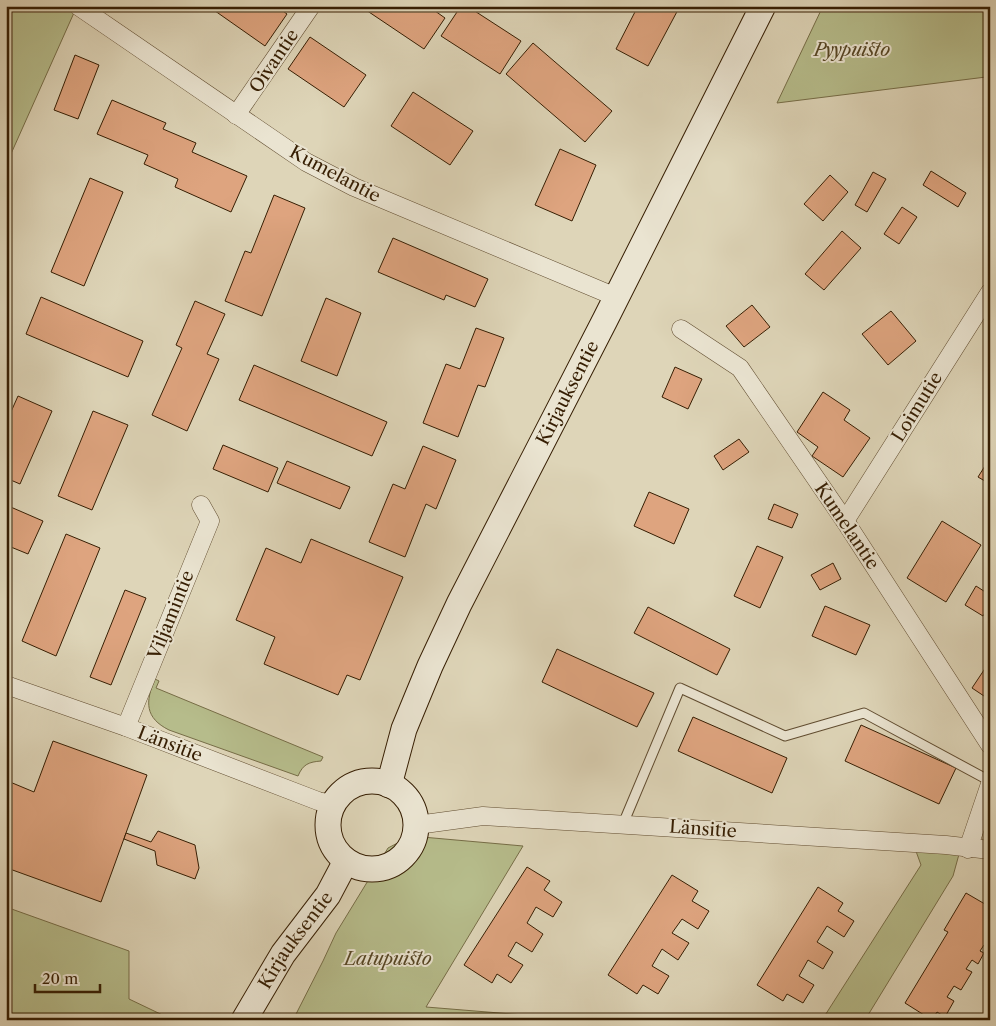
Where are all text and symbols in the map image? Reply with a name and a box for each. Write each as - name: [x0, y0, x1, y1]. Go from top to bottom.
- street label: Oivantie: [245, 25, 303, 97]
- park label: Pyypuisto: [812, 39, 890, 61]
- street label: Kumelantie: [286, 141, 384, 207]
- street label: Kirjauksentie: [532, 337, 603, 449]
- street label: Loimutie: [887, 368, 947, 446]
- street label: Kumelantie: [810, 478, 884, 574]
- street label: Viljamintie: [143, 567, 199, 664]
- street label: Länsitie: [134, 722, 206, 766]
- street label: Länsitie: [668, 816, 738, 842]
- street label: Kirjauksentie: [254, 887, 338, 993]
- park label: Latupuisto: [342, 948, 432, 970]
- scale bar: [35, 961, 100, 993]
- text: 20 m: [42, 969, 78, 988]

